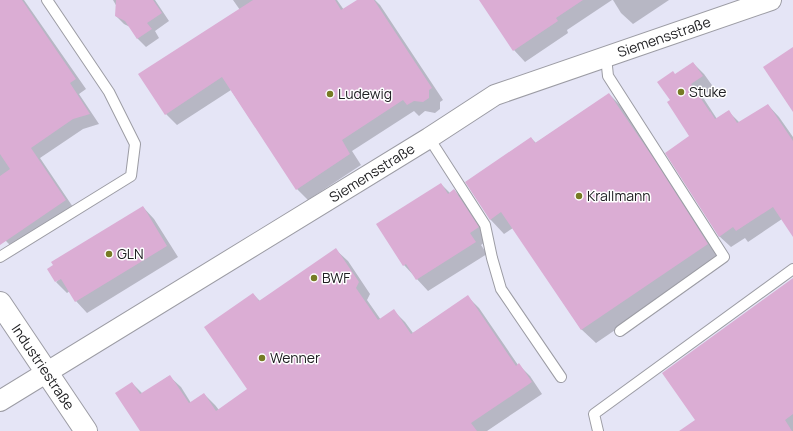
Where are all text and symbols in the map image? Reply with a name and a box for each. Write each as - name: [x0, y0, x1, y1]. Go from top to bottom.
- street label: Siemensstraße: [615, 12, 713, 61]
- place label: Stuke: [689, 82, 727, 101]
- place label: Ludewig: [338, 84, 392, 103]
- marker: Stuke: [676, 87, 686, 97]
- marker: Ludewig: [325, 89, 335, 99]
- street label: Siemensstraße: [325, 139, 418, 206]
- place label: Krallmann: [587, 186, 651, 205]
- marker: Krallmann: [574, 191, 584, 201]
- place label: GLN: [117, 244, 144, 263]
- marker: GLN: [104, 249, 114, 259]
- place label: BWF: [322, 268, 350, 287]
- marker: BWF: [309, 273, 319, 283]
- street label: Industriestraße: [8, 320, 79, 413]
- place label: Wenner: [270, 348, 320, 367]
- marker: Wenner: [257, 353, 267, 363]

